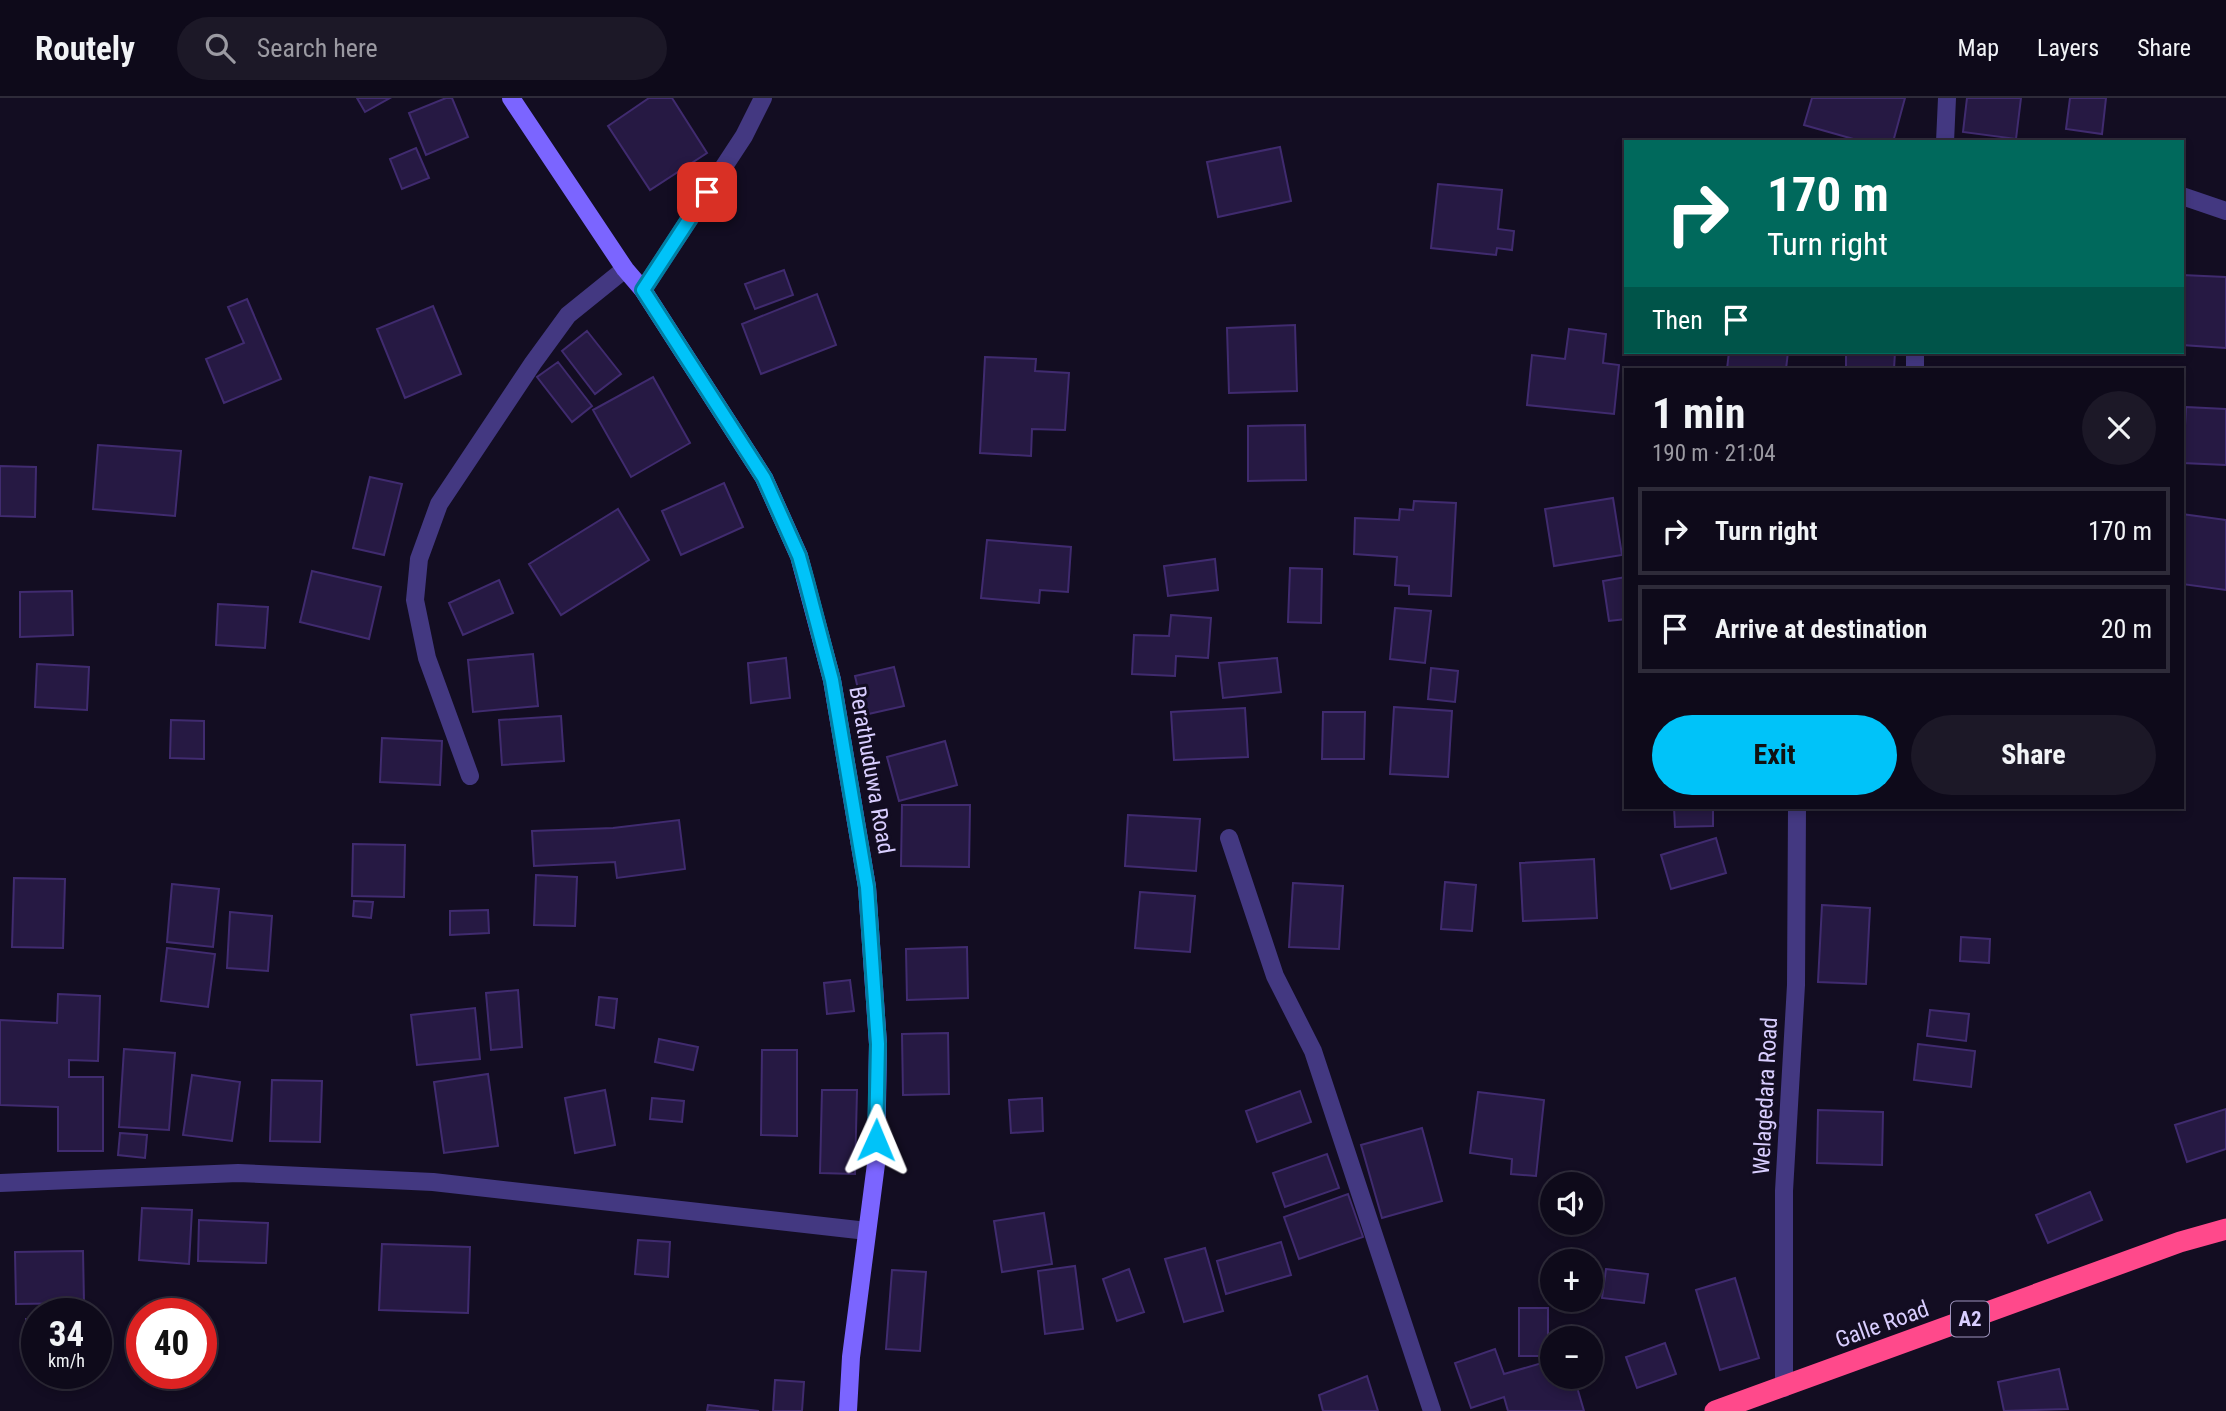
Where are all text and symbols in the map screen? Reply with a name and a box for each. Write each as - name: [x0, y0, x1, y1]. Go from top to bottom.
- search box: [177, 17, 667, 80]
- text: Routely: [35, 29, 135, 68]
- icon: search: [201, 29, 239, 67]
- text: Search here: [257, 33, 378, 63]
- text: Map: [1958, 34, 1999, 62]
- text: Layers: [2037, 34, 2099, 62]
- text: Share: [2137, 34, 2191, 62]
- pin: [677, 162, 737, 222]
- text: 170 m: [1767, 166, 1889, 223]
- icon: right: [1652, 168, 1743, 259]
- icon: arrive: [688, 173, 726, 211]
- text: Turn right: [1767, 225, 1888, 263]
- icon: arrive: [1717, 301, 1755, 339]
- text: Then: [1652, 305, 1703, 335]
- text: 1 min: [1652, 389, 1745, 438]
- button: close: [2082, 391, 2156, 465]
- text: 190 m · 21:04: [1652, 440, 1776, 467]
- icon: right: [1656, 512, 1694, 550]
- text: Turn right: [1715, 516, 1817, 546]
- text: 170 m: [2088, 516, 2152, 546]
- icon: arrive: [1656, 610, 1694, 648]
- text: Arrive at destination: [1715, 614, 1927, 644]
- text: 20 m: [2101, 614, 2152, 644]
- street label: Berathuduwa Road: [843, 684, 900, 856]
- button: Exit: [1652, 715, 1897, 795]
- button: Share: [1911, 715, 2156, 795]
- street label: Welagedara Road: [1748, 1017, 1783, 1176]
- position arrow: [839, 1103, 913, 1177]
- map controls: [1540, 1172, 1603, 1389]
- button: sound: [1540, 1172, 1603, 1235]
- button: +: [1540, 1249, 1603, 1312]
- street label: Galle Road: [1832, 1295, 1933, 1354]
- speed limit sign: 40: [126, 1298, 217, 1389]
- road number: A2: [1951, 1302, 1989, 1336]
- text: 34: [49, 1314, 84, 1355]
- button: −: [1540, 1326, 1603, 1389]
- text: km/h: [48, 1350, 85, 1371]

